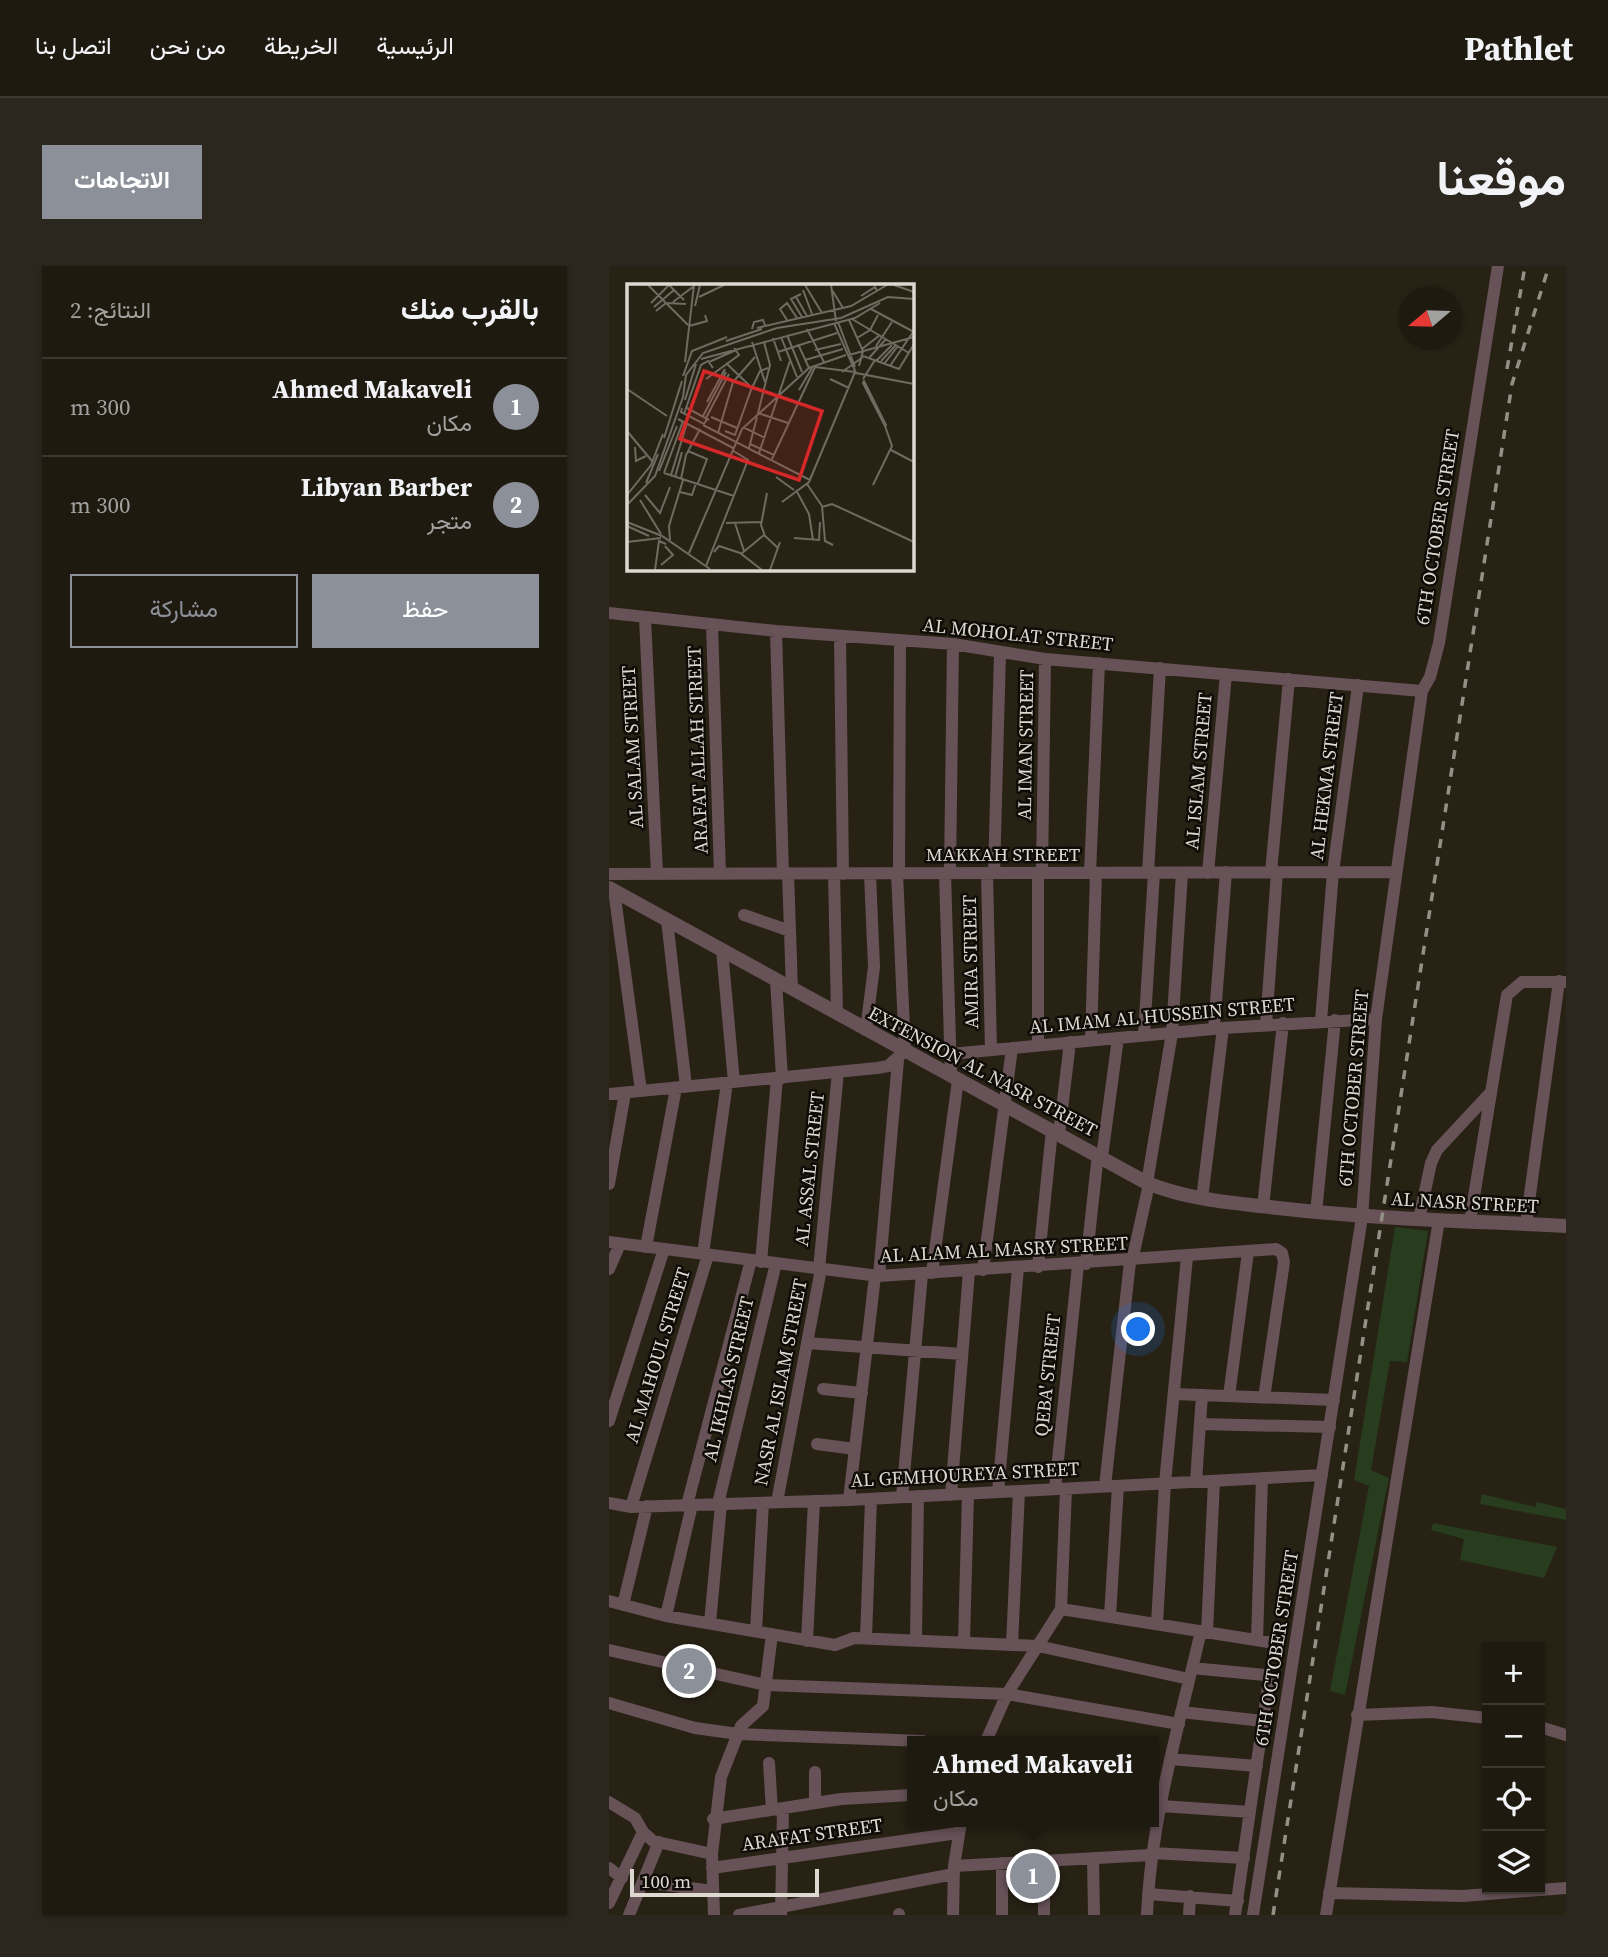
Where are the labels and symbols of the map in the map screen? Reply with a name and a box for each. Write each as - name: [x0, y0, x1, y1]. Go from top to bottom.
- inset map: [627, 284, 913, 570]
- north arrow: [1398, 287, 1461, 350]
- street label: 6TH OCTOBER STREET: [1409, 427, 1465, 627]
- street label: AL MOHOLAT STREET: [921, 611, 1115, 657]
- street label: ARAFAT ALLAH STREET: [680, 645, 714, 855]
- street label: AL SALAM STREET: [615, 664, 649, 829]
- street label: AL IMAN STREET: [1011, 669, 1039, 821]
- street label: AL HEKMA STREET: [1303, 690, 1349, 862]
- street label: AL ISLAM STREET: [1178, 691, 1218, 851]
- street label: MAKKAH STREET: [926, 841, 1081, 867]
- street label: AMIRA STREET: [956, 894, 984, 1029]
- street label: 6TH OCTOBER STREET: [1331, 988, 1375, 1188]
- street label: AL IMAM AL HUSSEIN STREET: [1028, 990, 1296, 1040]
- street label: EXTENSION AL NASR STREET: [864, 999, 1103, 1143]
- street label: AL ASSAL STREET: [788, 1090, 830, 1248]
- street label: AL NASR STREET: [1390, 1185, 1540, 1219]
- street label: AL ALAM AL MASRY STREET: [879, 1229, 1129, 1268]
- street label: AL MAHOUL STREET: [618, 1264, 696, 1446]
- street label: NASR AL ISLAM STREET: [747, 1276, 813, 1488]
- street label: AL IKHLAS STREET: [696, 1293, 760, 1464]
- street label: QEBA' STREET: [1028, 1312, 1066, 1438]
- your location: [1121, 1312, 1155, 1346]
- street label: AL GEMHOUREYA STREET: [850, 1455, 1081, 1493]
- street label: 6TH OCTOBER STREET: [1248, 1548, 1304, 1748]
- pin: 2: [666, 1645, 712, 1697]
- street label: ARAFAT STREET: [740, 1811, 885, 1857]
- pin: 1: [1010, 1850, 1056, 1902]
- scale bar: [630, 1866, 819, 1898]

